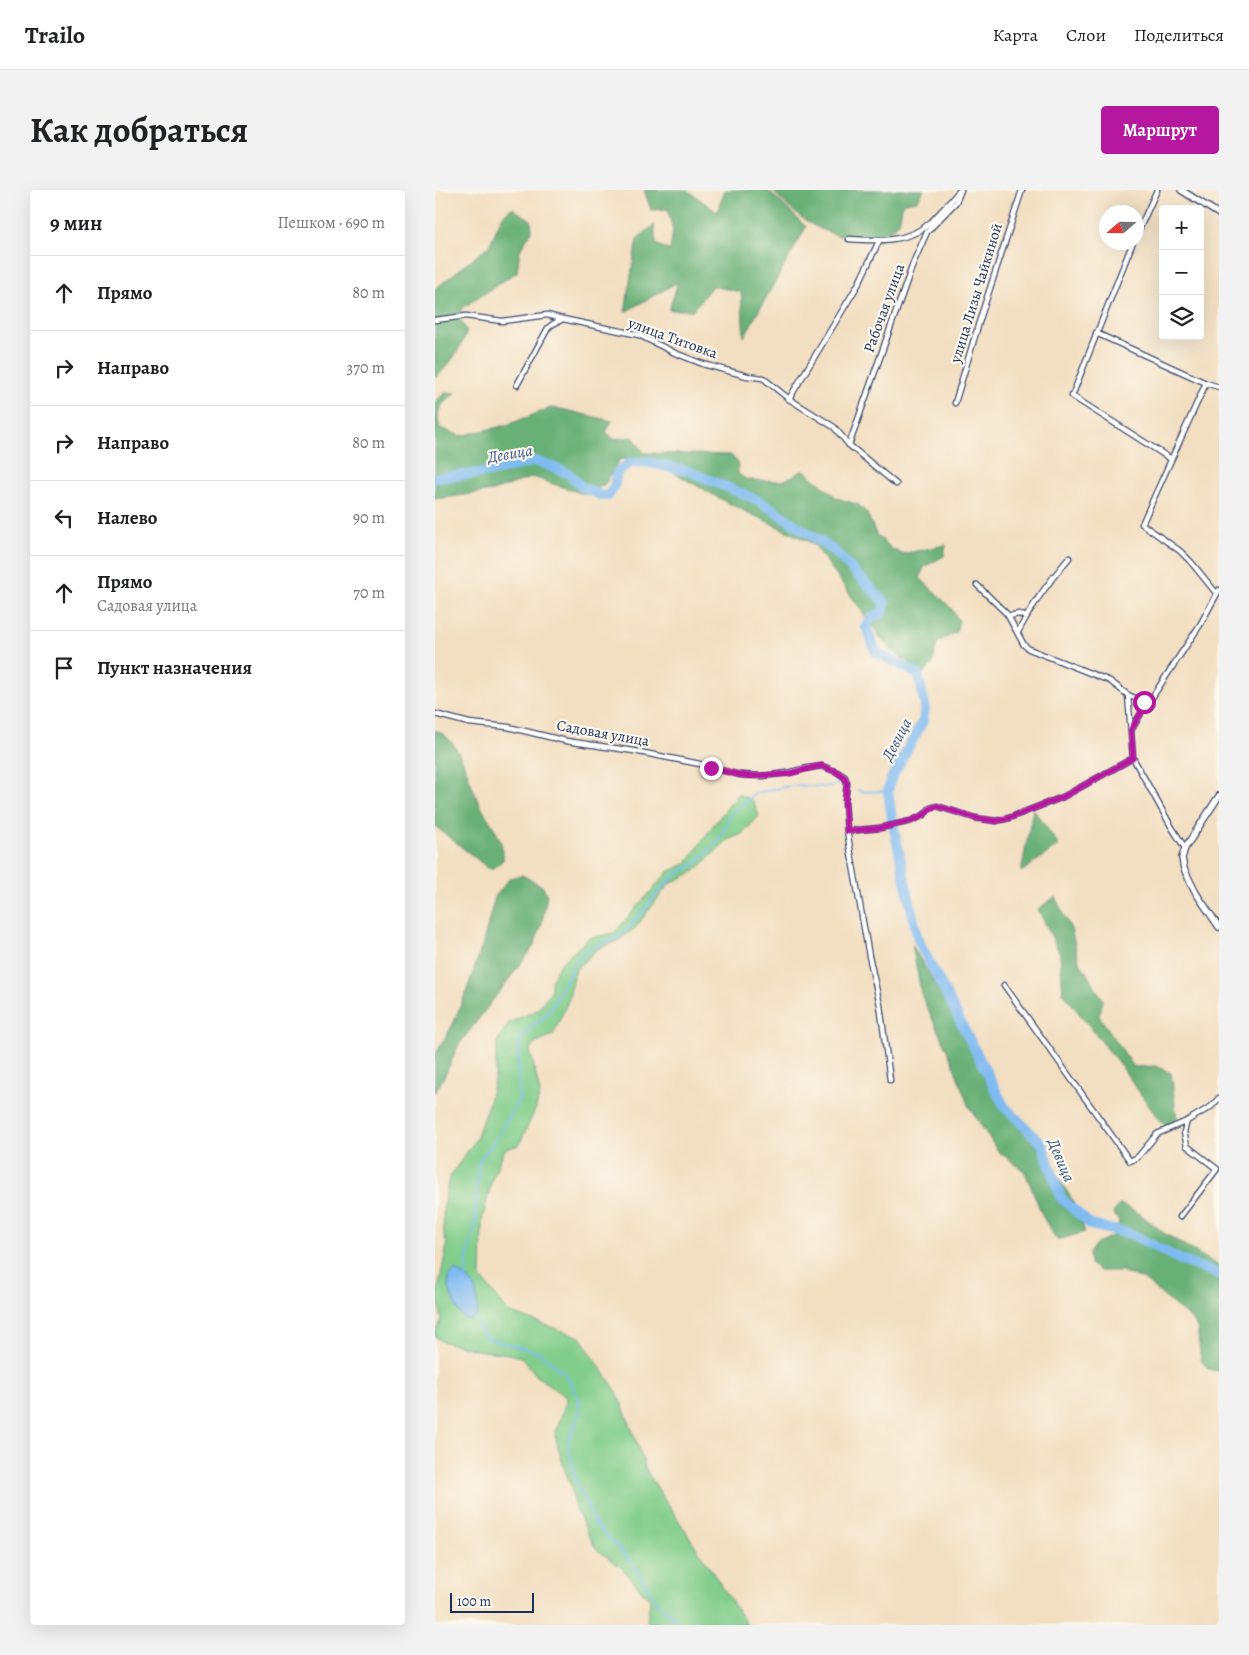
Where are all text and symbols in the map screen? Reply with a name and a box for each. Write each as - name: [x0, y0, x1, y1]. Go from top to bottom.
- text: Trailo: [25, 19, 85, 51]
- text: Карта: [993, 23, 1038, 47]
- text: Слои: [1066, 23, 1106, 47]
- text: Поделиться: [1134, 23, 1224, 47]
- text: Как добраться: [30, 106, 248, 154]
- button: Маршрут: [1101, 106, 1219, 154]
- north arrow: [1099, 205, 1144, 250]
- map controls: [1159, 205, 1204, 340]
- button: +: [1159, 205, 1204, 250]
- text: 9 мин: [50, 209, 102, 237]
- text: Пешком · 690 m: [278, 212, 385, 234]
- street label: улица Лизы Чайкиной: [945, 220, 1007, 366]
- button: −: [1159, 250, 1204, 295]
- street label: Рабочая улица: [859, 261, 909, 355]
- icon: ahead: [50, 279, 78, 307]
- text: Прямо: [97, 280, 152, 306]
- text: 80 m: [352, 282, 385, 304]
- button: layers: [1159, 295, 1204, 340]
- street label: улица Титовка: [625, 312, 720, 363]
- icon: right: [50, 354, 78, 382]
- text: Направо: [97, 355, 169, 381]
- text: 370 m: [347, 357, 385, 379]
- icon: right: [50, 429, 78, 457]
- text: Направо: [97, 430, 169, 456]
- text: 80 m: [352, 432, 385, 454]
- water label: Девица: [485, 440, 534, 469]
- icon: left: [50, 504, 78, 532]
- text: Налево: [97, 505, 157, 531]
- text: 90 m: [353, 507, 385, 529]
- text: Прямо: [97, 569, 152, 595]
- icon: ahead: [50, 579, 78, 607]
- text: 70 m: [353, 582, 385, 604]
- text: Садовая улица: [97, 595, 197, 617]
- icon: arrive: [50, 654, 78, 682]
- text: Пункт назначения: [97, 655, 252, 681]
- route start: [1133, 691, 1156, 714]
- water label: Девица: [876, 714, 917, 765]
- street label: Садовая улица: [555, 715, 651, 751]
- route end: [700, 757, 723, 780]
- water label: Девица: [1042, 1134, 1080, 1185]
- scale bar: [450, 1590, 534, 1613]
- text: 100 m: [457, 1592, 491, 1611]

